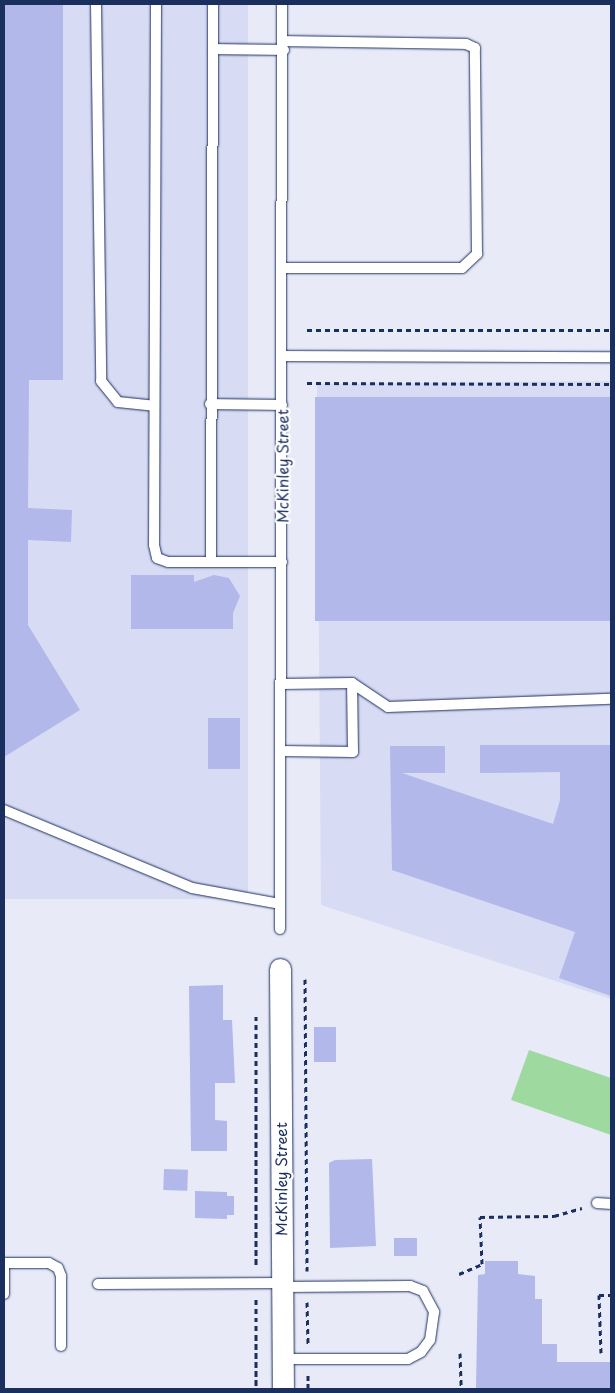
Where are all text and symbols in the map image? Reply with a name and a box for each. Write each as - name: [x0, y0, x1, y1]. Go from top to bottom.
- street label: McKinley Street: [273, 409, 291, 523]
- street label: McKinley Street: [272, 1122, 290, 1236]

